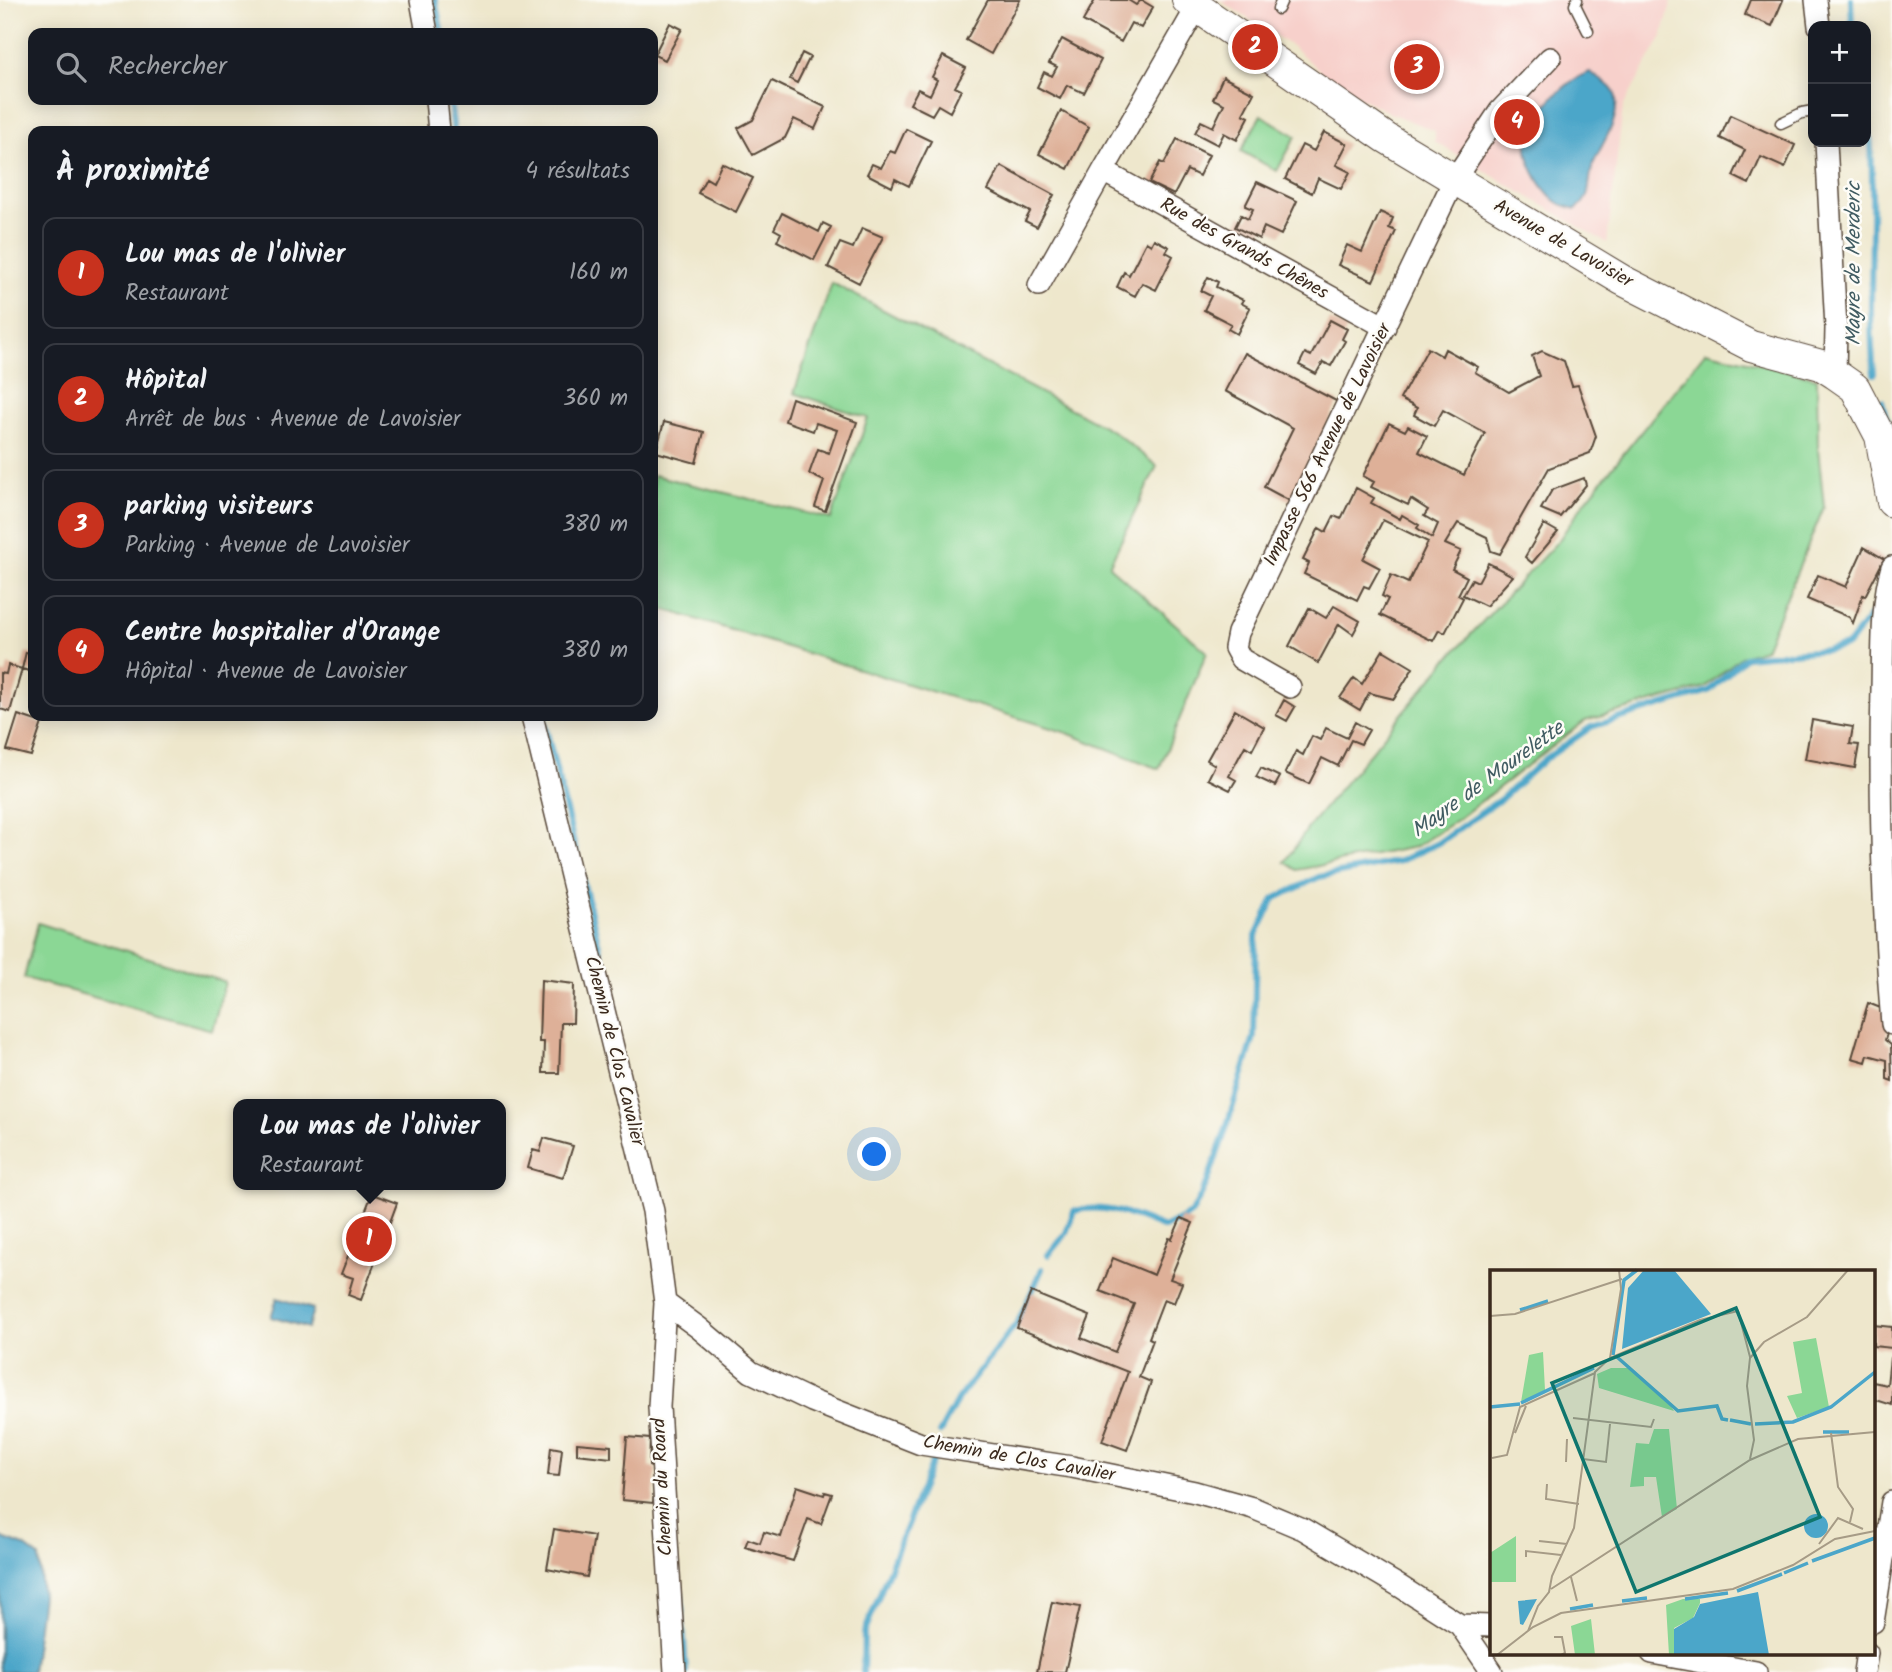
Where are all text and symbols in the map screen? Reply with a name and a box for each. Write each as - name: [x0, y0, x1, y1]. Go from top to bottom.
- pin: 2: [1232, 21, 1278, 73]
- map controls: [1808, 21, 1871, 147]
- button: +: [1808, 21, 1871, 84]
- search box: [28, 28, 658, 105]
- pin: 3: [1394, 41, 1440, 93]
- text: Rechercher: [108, 46, 227, 88]
- icon: search: [52, 48, 90, 86]
- button: −: [1808, 84, 1871, 147]
- pin: 4: [1494, 96, 1540, 148]
- text: À proximité: [56, 148, 209, 196]
- text: 4 résultats: [526, 154, 630, 190]
- water label: Mayre de Merderic: [1838, 180, 1871, 346]
- street label: Rue des Grands Chênes: [1154, 190, 1334, 308]
- street label: Avenue de Lavoisier: [1487, 192, 1640, 297]
- text: Lou mas de l'olivier: [125, 234, 345, 276]
- text: 1: [78, 255, 84, 291]
- text: 160 m: [569, 255, 628, 291]
- text: Restaurant: [125, 276, 229, 312]
- street label: Impasse 566 Avenue de Lavoisier: [1256, 317, 1401, 572]
- text: Hôpital: [125, 360, 206, 402]
- text: 2: [74, 381, 88, 417]
- text: 360 m: [563, 381, 628, 417]
- text: Arrêt de bus · Avenue de Lavoisier: [125, 402, 460, 438]
- text: parking visiteurs: [125, 486, 313, 528]
- text: 3: [75, 507, 87, 543]
- text: 380 m: [562, 507, 628, 543]
- text: Parking · Avenue de Lavoisier: [125, 528, 409, 564]
- text: Centre hospitalier d'Orange: [125, 612, 440, 654]
- text: 4: [75, 633, 87, 669]
- text: 380 m: [562, 633, 628, 669]
- text: Hôpital · Avenue de Lavoisier: [125, 654, 407, 690]
- water label: Mayre de Mourelette: [1405, 712, 1574, 847]
- street label: Chemin de Clos Cavalier: [576, 953, 653, 1151]
- popup: [233, 1099, 506, 1190]
- text: Lou mas de l'olivier: [259, 1106, 480, 1148]
- your location: [857, 1137, 891, 1171]
- text: Restaurant: [259, 1148, 363, 1184]
- pin: 1: [346, 1213, 392, 1265]
- inset map: [1490, 1270, 1874, 1654]
- street label: Chemin du Roard: [644, 1417, 682, 1557]
- street label: Chemin de Clos Cavalier: [920, 1427, 1119, 1491]

